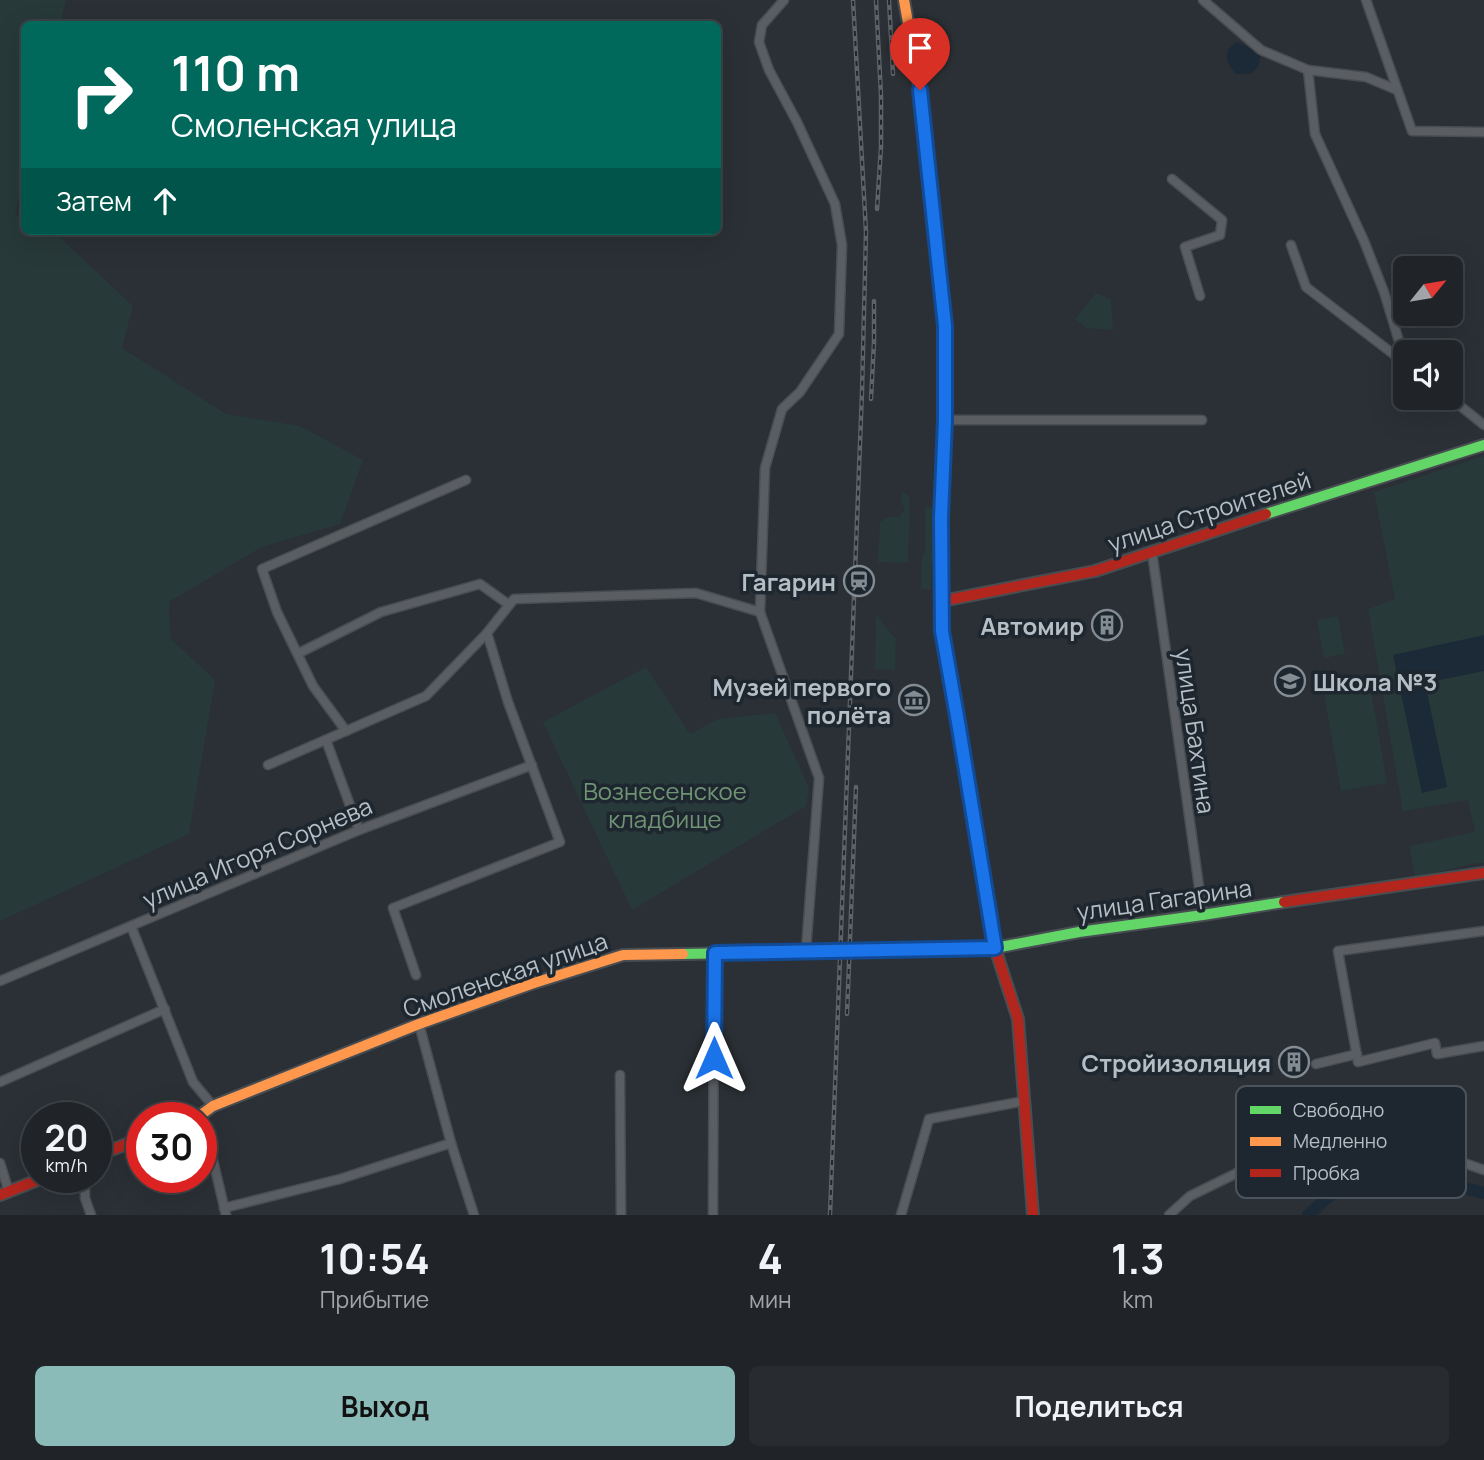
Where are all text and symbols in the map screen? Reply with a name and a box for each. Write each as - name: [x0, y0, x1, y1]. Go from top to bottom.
- pin: [890, 18, 950, 90]
- icon: arrive: [901, 29, 939, 67]
- text: 110 m: [171, 39, 300, 106]
- icon: right: [56, 49, 147, 140]
- text: Смоленская улица: [171, 103, 457, 147]
- icon: ahead: [146, 182, 184, 220]
- text: Затем: [56, 183, 132, 219]
- north arrow: [1393, 256, 1463, 326]
- map controls: [1393, 256, 1463, 410]
- button: sound: [1393, 340, 1463, 410]
- street label: улица Строителей: [1103, 463, 1315, 559]
- station icon: Гагарин: [842, 564, 876, 598]
- place label: Гагарин: [741, 565, 836, 598]
- building icon: Автомир: [1090, 608, 1124, 642]
- place label: Автомир: [980, 609, 1084, 642]
- street label: улица Бахтина: [1168, 646, 1224, 816]
- school or university icon: Школа №3: [1273, 664, 1307, 698]
- place label: Школа №3: [1313, 665, 1437, 698]
- place label: Музей первого полёта: [713, 670, 891, 731]
- museum icon: Музей первого полёта: [897, 683, 931, 717]
- park label: Вознесенское кладбище: [583, 774, 747, 835]
- street label: улица Игоря Сорнева: [137, 789, 377, 915]
- street label: улица Гагарина: [1074, 870, 1254, 928]
- street label: Смоленская улица: [398, 924, 612, 1024]
- position arrow: [677, 1021, 751, 1095]
- building icon: Стройизоляция: [1277, 1045, 1311, 1079]
- place label: Стройизоляция: [1082, 1046, 1271, 1079]
- legend: [1236, 1086, 1466, 1198]
- text: Свободно: [1293, 1097, 1384, 1123]
- speed limit sign: 30: [126, 1102, 217, 1193]
- text: 20: [45, 1114, 88, 1162]
- text: Медленно: [1293, 1128, 1387, 1154]
- text: km/h: [46, 1153, 87, 1177]
- text: Пробка: [1293, 1160, 1360, 1186]
- text: 10:54: [319, 1229, 430, 1287]
- text: 4: [758, 1229, 783, 1287]
- text: 1.3: [1111, 1229, 1165, 1287]
- text: Прибытие: [320, 1283, 429, 1315]
- text: мин: [749, 1283, 792, 1315]
- text: km: [1122, 1283, 1153, 1315]
- button: Выход: [35, 1366, 735, 1446]
- button: Поделиться: [749, 1366, 1449, 1446]

